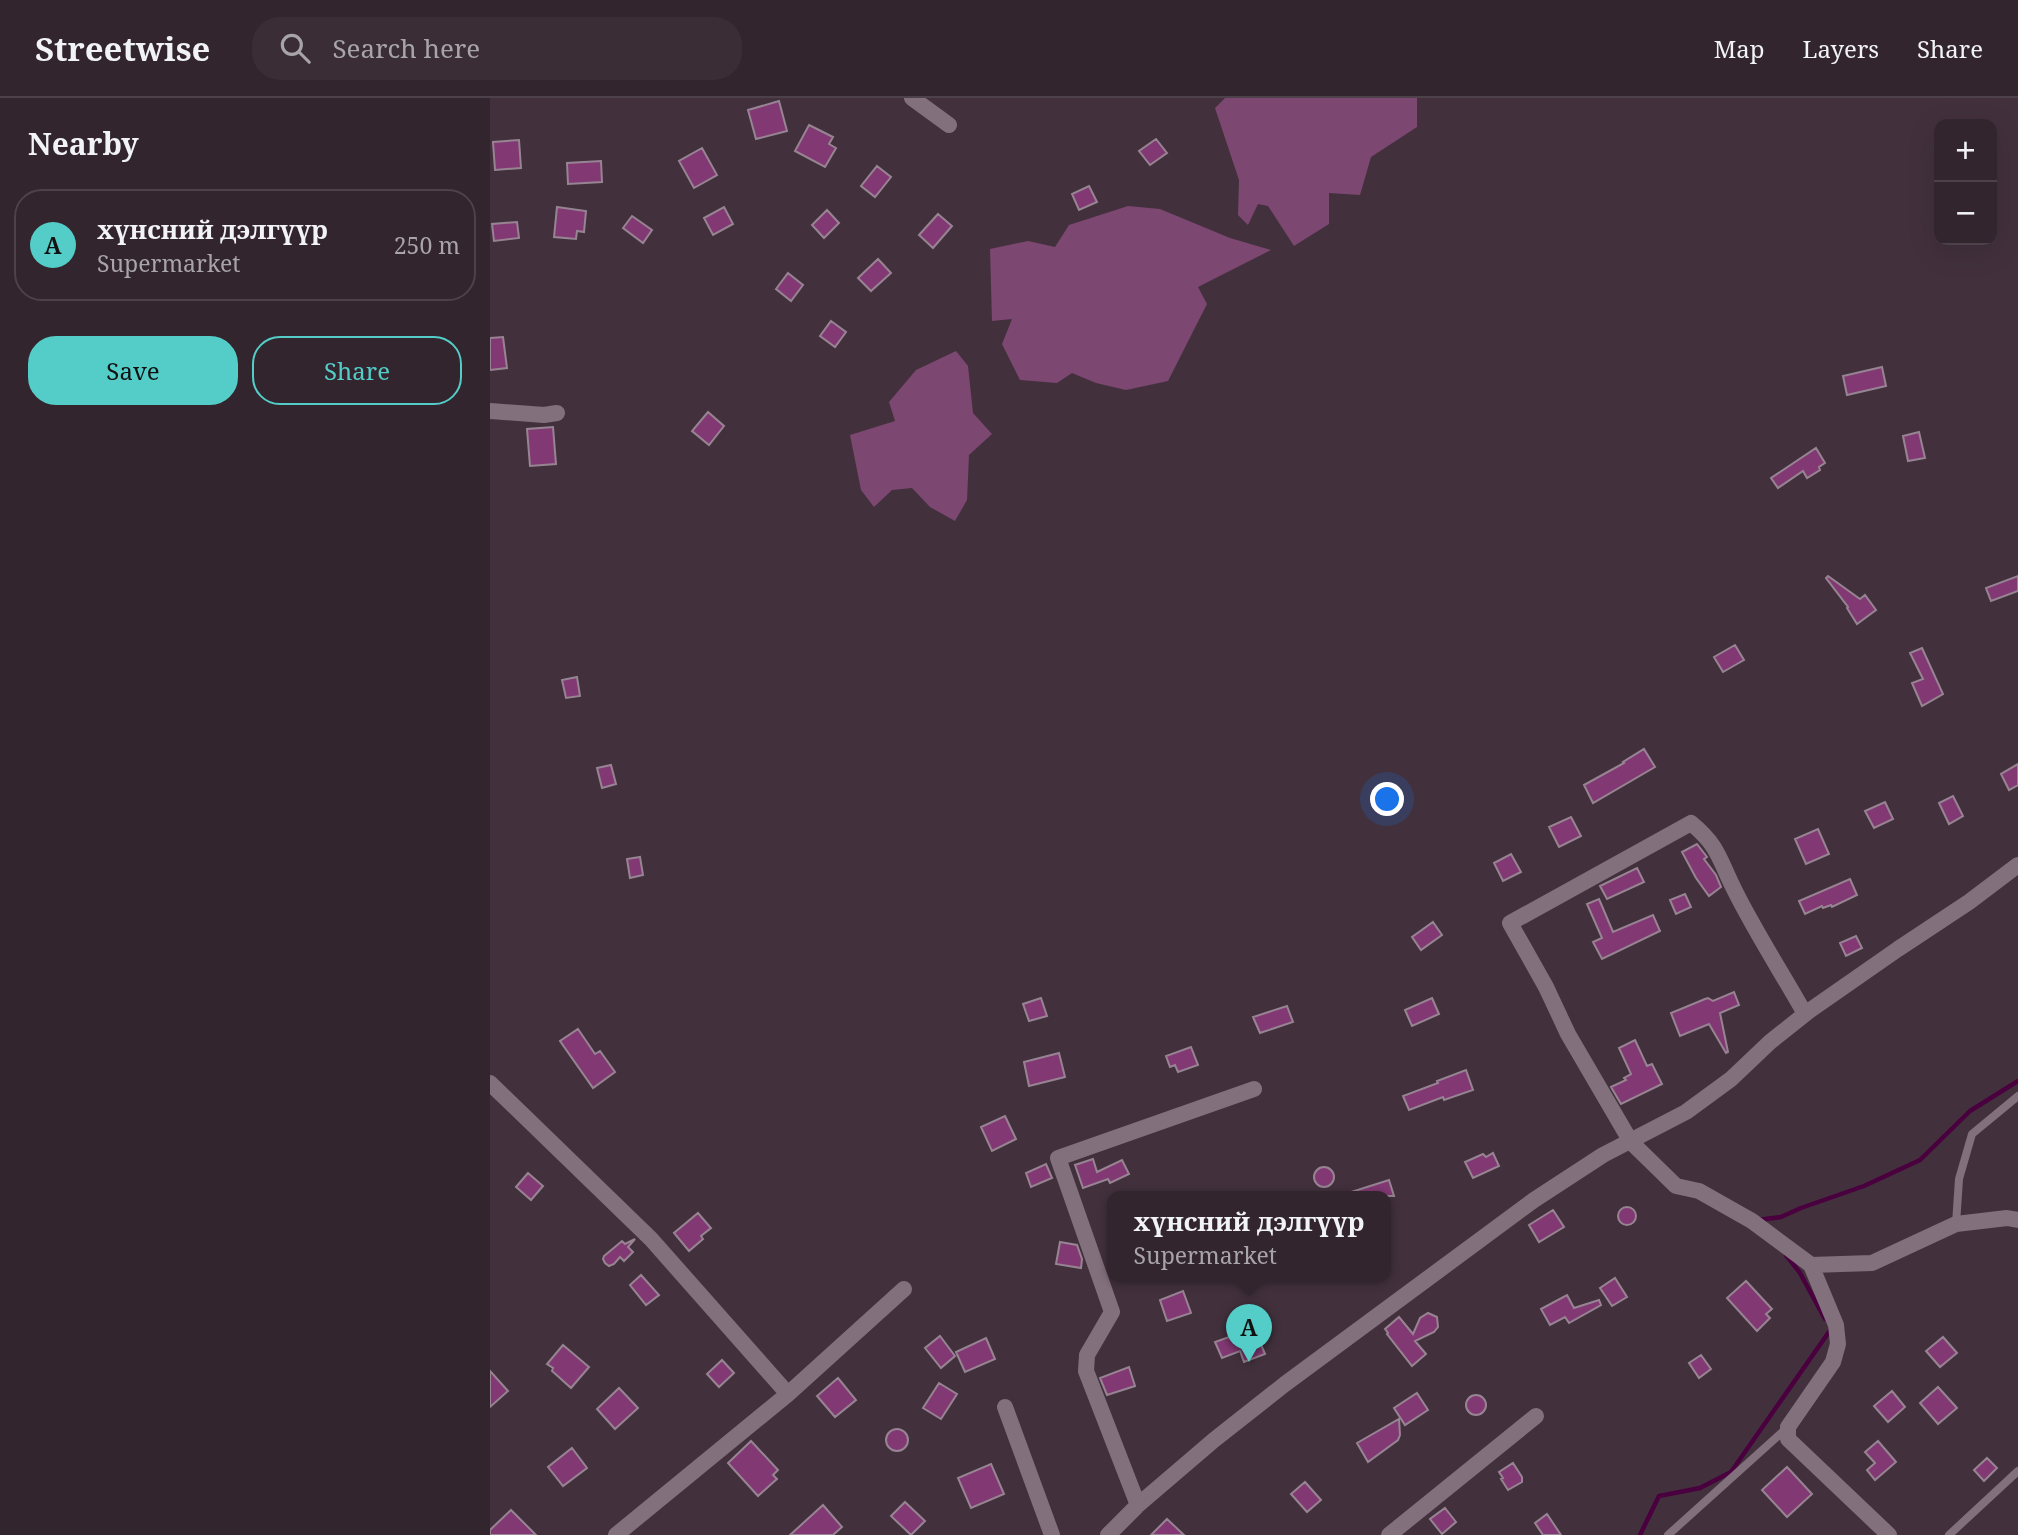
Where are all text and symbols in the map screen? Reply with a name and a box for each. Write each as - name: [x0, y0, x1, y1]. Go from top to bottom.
- search box: [252, 17, 742, 80]
- text: Streetwise: [35, 26, 210, 71]
- icon: search: [276, 29, 314, 67]
- text: Search here: [332, 30, 480, 66]
- text: Map: [1714, 32, 1765, 65]
- text: Layers: [1803, 32, 1879, 65]
- text: Share: [1917, 32, 1983, 65]
- map controls: [1934, 119, 1997, 245]
- button: +: [1934, 119, 1997, 182]
- text: Nearby: [28, 123, 139, 164]
- button: −: [1934, 182, 1997, 245]
- text: хүнсний дэлгүүр: [97, 211, 328, 247]
- text: A: [44, 229, 62, 261]
- text: 250 m: [394, 229, 460, 261]
- text: Supermarket: [97, 247, 240, 279]
- button: Save: [28, 336, 238, 405]
- button: Share: [252, 336, 462, 405]
- your location: [1370, 782, 1404, 816]
- popup: [1107, 1191, 1391, 1282]
- text: хүнсний дэлгүүр: [1134, 1203, 1364, 1239]
- text: Supermarket: [1134, 1239, 1277, 1271]
- pin: A: [1226, 1304, 1272, 1362]

